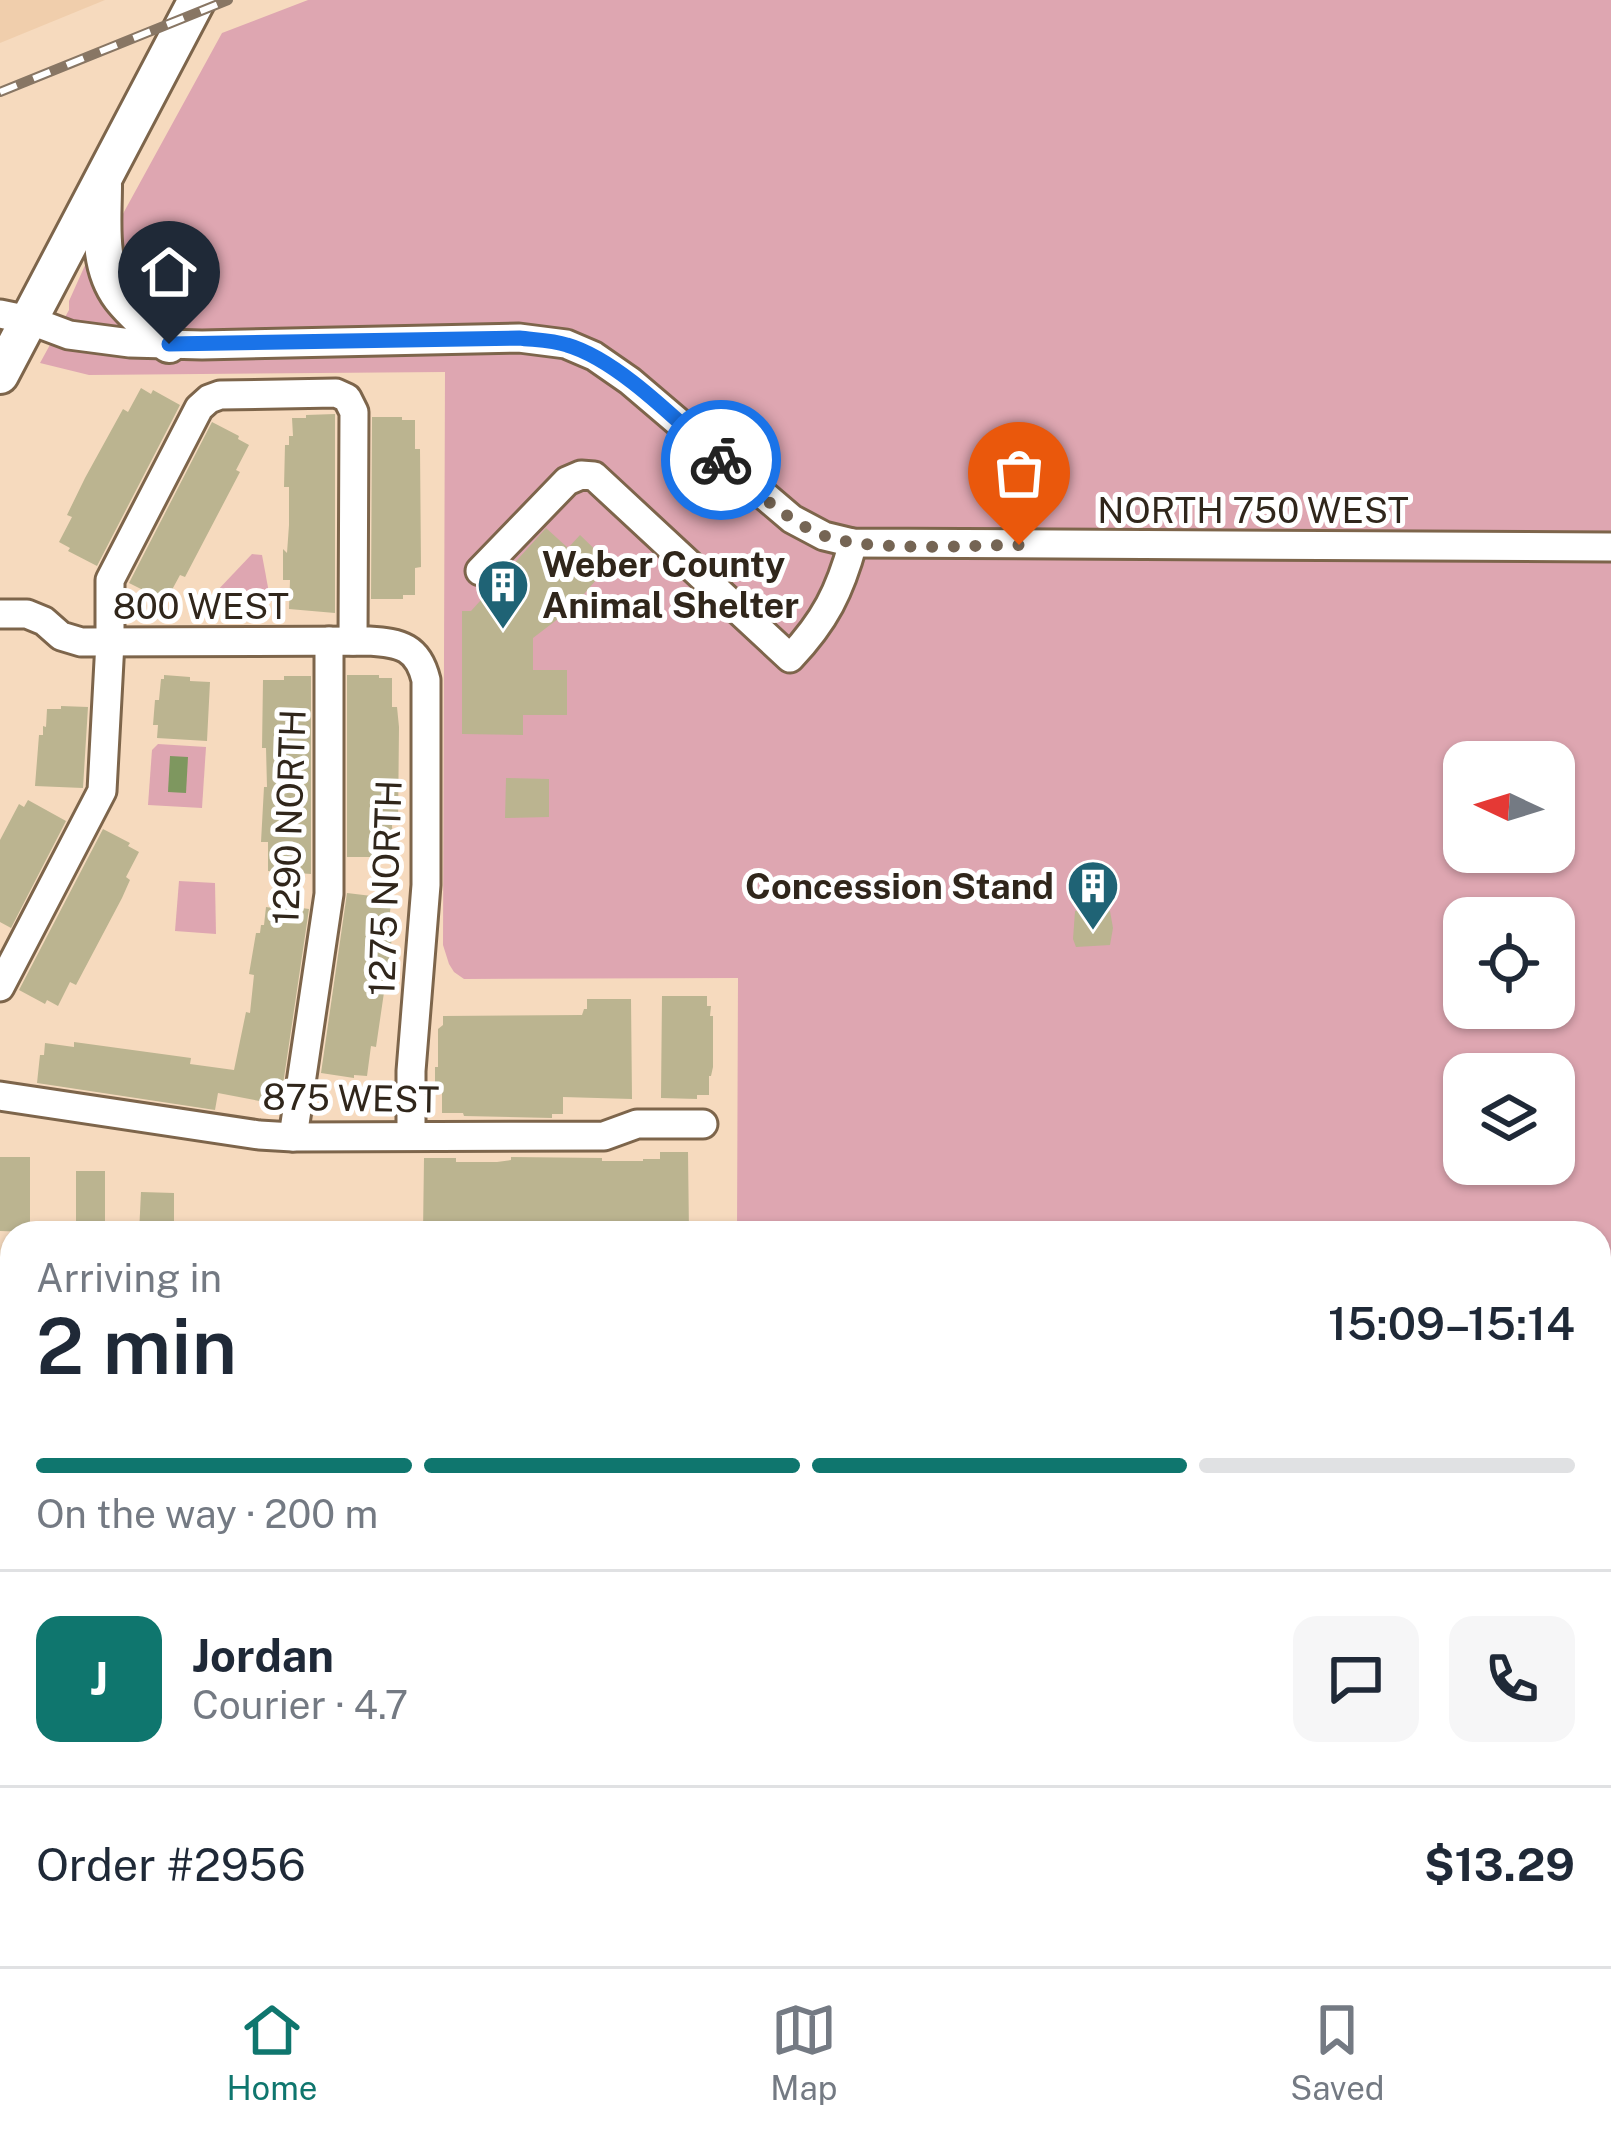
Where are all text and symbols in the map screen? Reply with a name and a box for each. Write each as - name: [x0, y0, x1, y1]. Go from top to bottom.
- pin: [118, 221, 220, 344]
- icon: home: [136, 239, 202, 305]
- courier: [661, 400, 781, 520]
- pin: [968, 422, 1070, 545]
- icon: bike: [688, 427, 754, 493]
- icon: bag: [986, 440, 1052, 506]
- street label: NORTH 750 WEST: [1097, 489, 1409, 531]
- place label: Weber County Animal Shelter: [542, 543, 799, 626]
- building icon: Weber County Animal Shelter: [475, 557, 531, 631]
- street label: 800 WEST: [113, 585, 289, 627]
- street label: 1290 NORTH: [264, 709, 314, 925]
- north arrow: [1443, 741, 1575, 873]
- map controls: [1443, 741, 1575, 1185]
- street label: 1275 NORTH: [360, 779, 410, 997]
- building icon: Concession Stand: [1065, 858, 1121, 932]
- place label: Concession Stand: [745, 865, 1054, 907]
- button: locate: [1443, 897, 1575, 1029]
- button: layers: [1443, 1053, 1575, 1185]
- street label: 875 WEST: [262, 1075, 440, 1121]
- text: Arriving in: [36, 1255, 222, 1301]
- text: 15:09–15:14: [1328, 1297, 1575, 1350]
- text: 2 min: [36, 1300, 237, 1392]
- text: On the way · 200 m: [36, 1491, 378, 1537]
- button: chat: [1293, 1616, 1419, 1742]
- button: phone: [1449, 1616, 1575, 1742]
- text: Jordan: [192, 1629, 334, 1682]
- text: J: [90, 1652, 108, 1705]
- text: Courier · 4.7: [192, 1682, 408, 1728]
- text: Order #2956: [36, 1838, 306, 1891]
- text: $13.29: [1424, 1838, 1575, 1891]
- tab: Home: [226, 1997, 317, 2107]
- tab: Map: [770, 1997, 837, 2107]
- tab: Saved: [1290, 1997, 1385, 2107]

